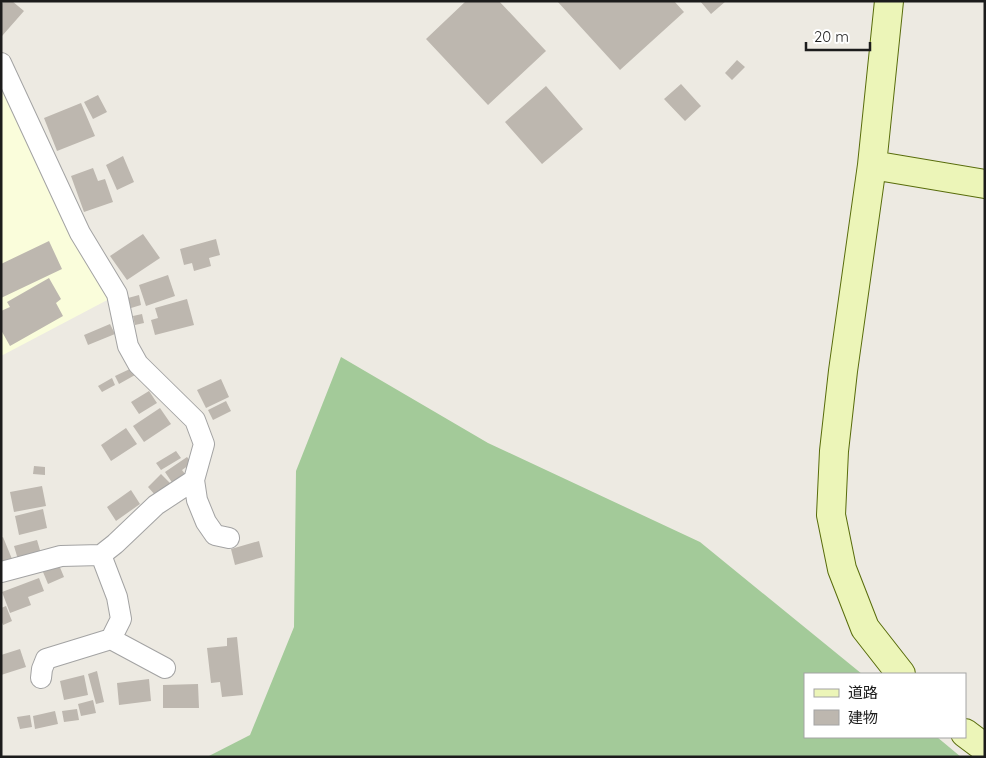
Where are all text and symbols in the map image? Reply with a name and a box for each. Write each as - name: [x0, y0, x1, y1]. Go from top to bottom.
- scale bar: [806, 20, 870, 52]
- text: 20 m: [814, 27, 849, 46]
- legend: [804, 673, 966, 738]
- text: 道路: [848, 683, 878, 702]
- text: 建物: [848, 708, 878, 727]

